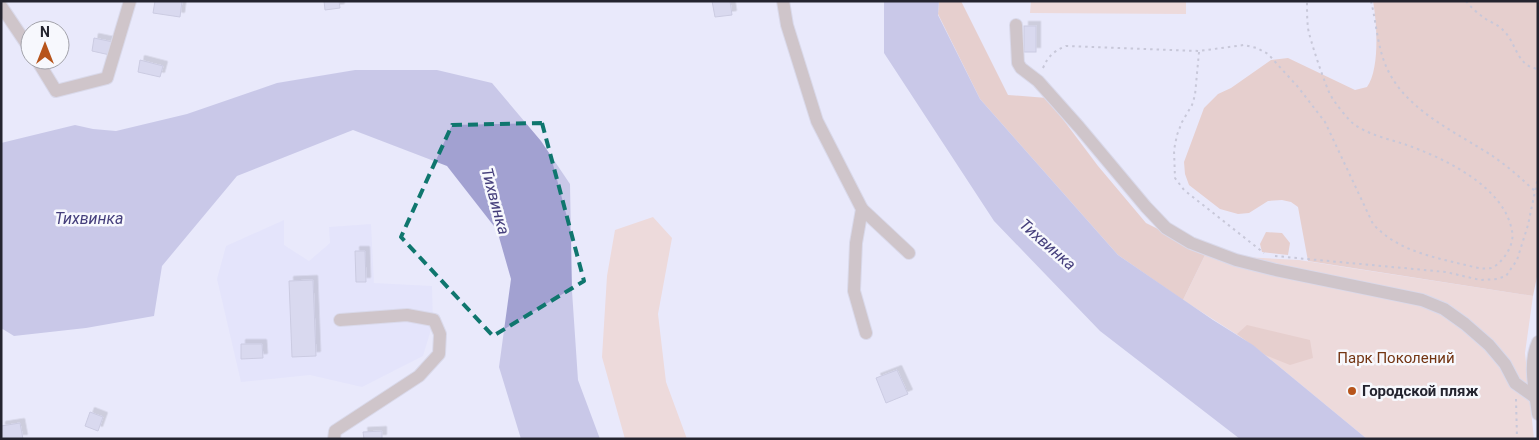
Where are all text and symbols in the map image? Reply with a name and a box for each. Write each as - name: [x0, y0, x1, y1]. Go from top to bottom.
- north arrow: [20, 20, 70, 70]
- text: N: [40, 24, 50, 40]
- water label: Тихвинка: [477, 165, 514, 237]
- water label: Тихвинка: [55, 209, 123, 228]
- water label: Тихвинка: [1016, 215, 1080, 274]
- park label: Парк Поколений: [1337, 349, 1455, 367]
- place label: Городской пляж: [1362, 382, 1478, 400]
- marker: Городской пляж: [1346, 385, 1358, 397]

